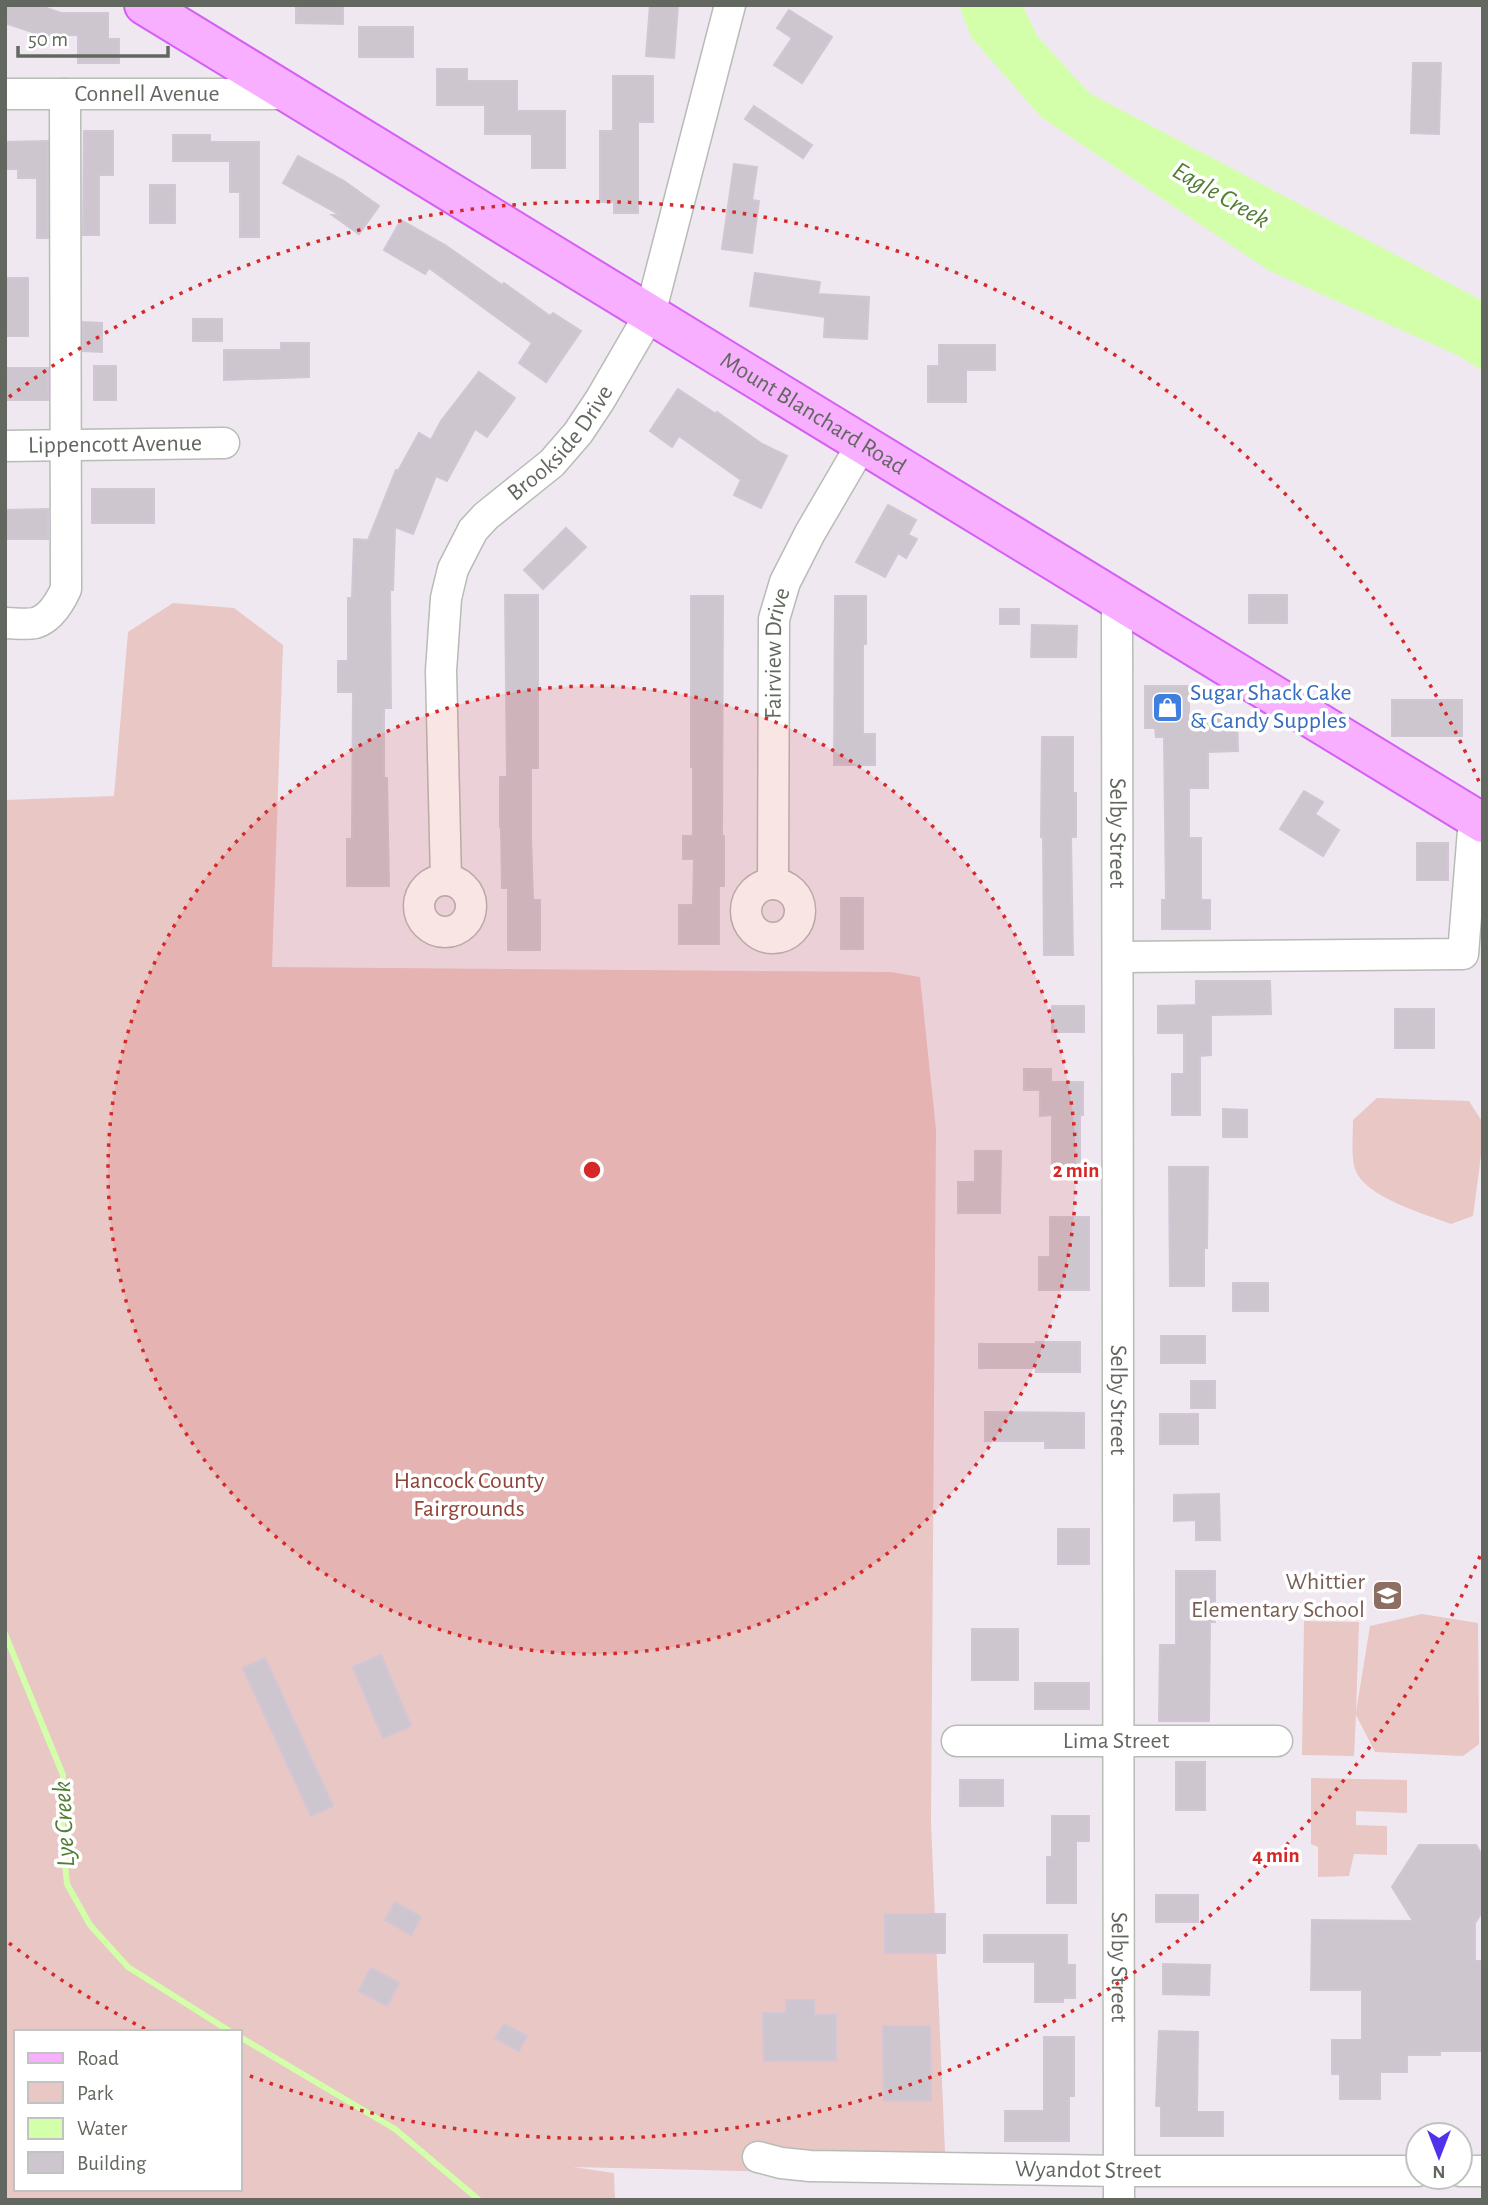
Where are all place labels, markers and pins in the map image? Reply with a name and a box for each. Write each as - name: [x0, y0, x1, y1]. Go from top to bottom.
- place label: Sugar Shack Cake & Candy Supples: [1190, 681, 1351, 733]
- shop icon: Sugar Shack Cake & Candy Supples: [1150, 690, 1184, 724]
- centre of rings: [580, 1158, 604, 1182]
- place label: Whittier Elementary School: [1191, 1570, 1365, 1622]
- school or university icon: Whittier Elementary School: [1371, 1579, 1405, 1613]

